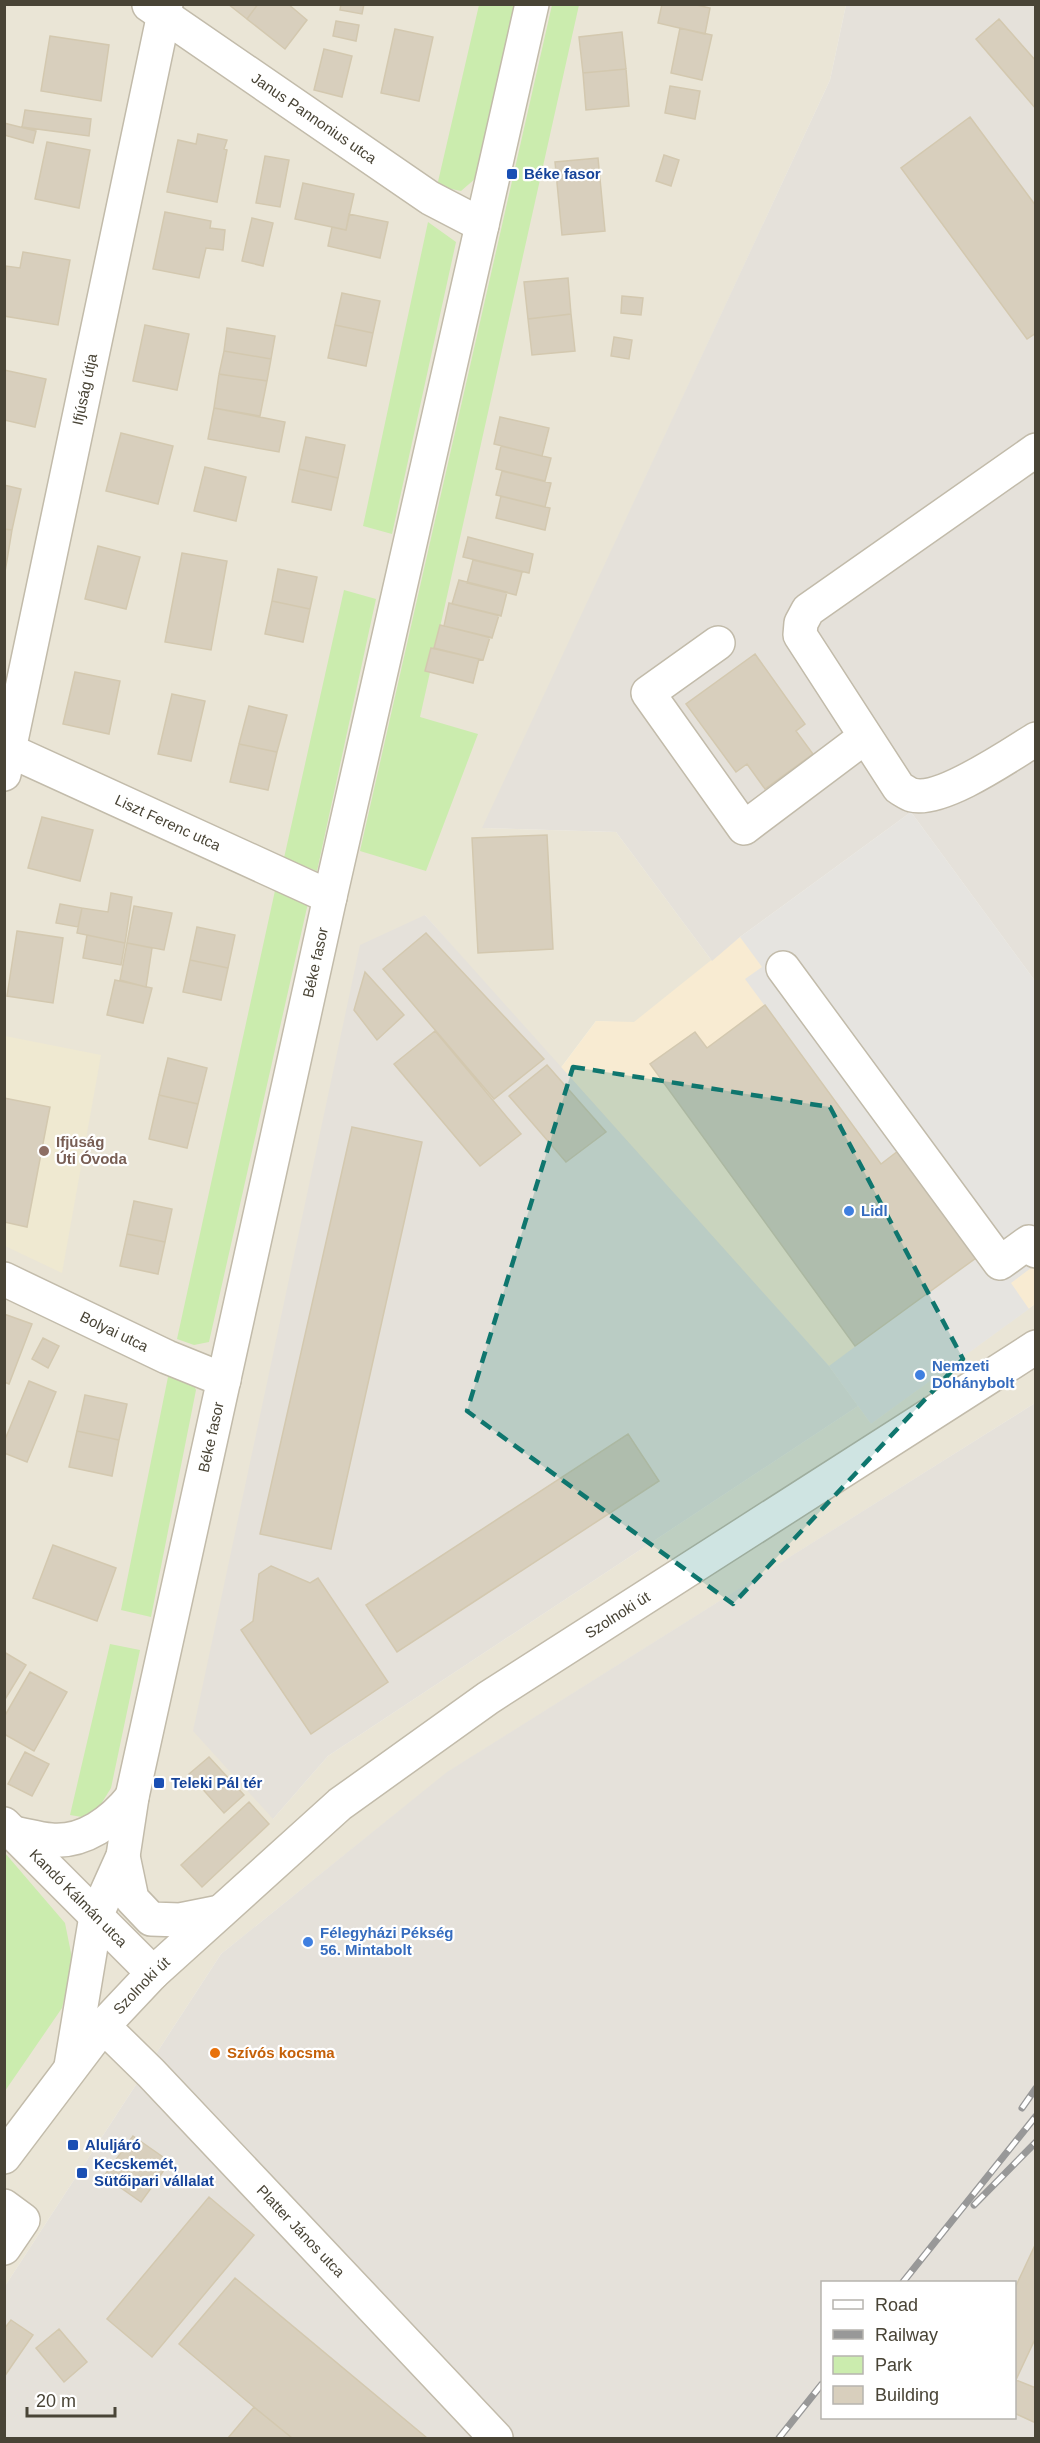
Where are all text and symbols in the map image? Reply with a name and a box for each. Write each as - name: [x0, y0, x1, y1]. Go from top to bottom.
- street label: Janus Pannonius utca: [248, 69, 380, 167]
- place label: Béke fasor: [524, 165, 601, 182]
- marker: Béke fasor: [505, 167, 519, 181]
- street label: Ifjúság útja: [69, 351, 100, 427]
- street label: Liszt Ferenc utca: [112, 791, 224, 854]
- street label: Béke fasor: [299, 926, 331, 999]
- place label: Ifjúság Úti Óvoda: [56, 1133, 127, 1167]
- marker: Ifjúság Úti Óvoda: [37, 1144, 51, 1158]
- place label: Lidl: [861, 1202, 888, 1219]
- marker: Lidl: [842, 1204, 856, 1218]
- street label: Bolyai utca: [77, 1308, 152, 1355]
- place label: Nemzeti Dohánybolt: [932, 1357, 1015, 1391]
- marker: Nemzeti Dohánybolt: [913, 1368, 927, 1382]
- street label: Béke fasor: [195, 1400, 227, 1474]
- street label: Szolnoki út: [582, 1587, 653, 1642]
- place label: Teleki Pál tér: [171, 1774, 263, 1791]
- marker: Teleki Pál tér: [152, 1776, 166, 1790]
- street label: Kandó Kálmán utca: [26, 1846, 131, 1951]
- place label: Félegyházi Pékség 56. Mintabolt: [320, 1924, 453, 1958]
- marker: Félegyházi Pékség 56. Mintabolt: [301, 1935, 315, 1949]
- street label: Szolnoki út: [110, 1953, 174, 2018]
- place label: Szívós kocsma: [227, 2044, 335, 2061]
- marker: Szívós kocsma: [208, 2046, 222, 2060]
- place label: Aluljáró: [85, 2136, 141, 2153]
- marker: Aluljáró: [66, 2138, 80, 2152]
- place label: Kecskemét, Sütőipari vállalat: [94, 2155, 214, 2189]
- marker: Kecskemét, Sütőipari vállalat: [75, 2166, 89, 2180]
- street label: Platter János utca: [254, 2181, 349, 2281]
- legend: [821, 2281, 1016, 2419]
- text: Road: [875, 2295, 918, 2315]
- text: Railway: [875, 2325, 938, 2345]
- text: Park: [875, 2355, 913, 2375]
- scale bar: [27, 2380, 116, 2418]
- text: Building: [875, 2385, 939, 2405]
- text: 20 m: [36, 2391, 76, 2411]

